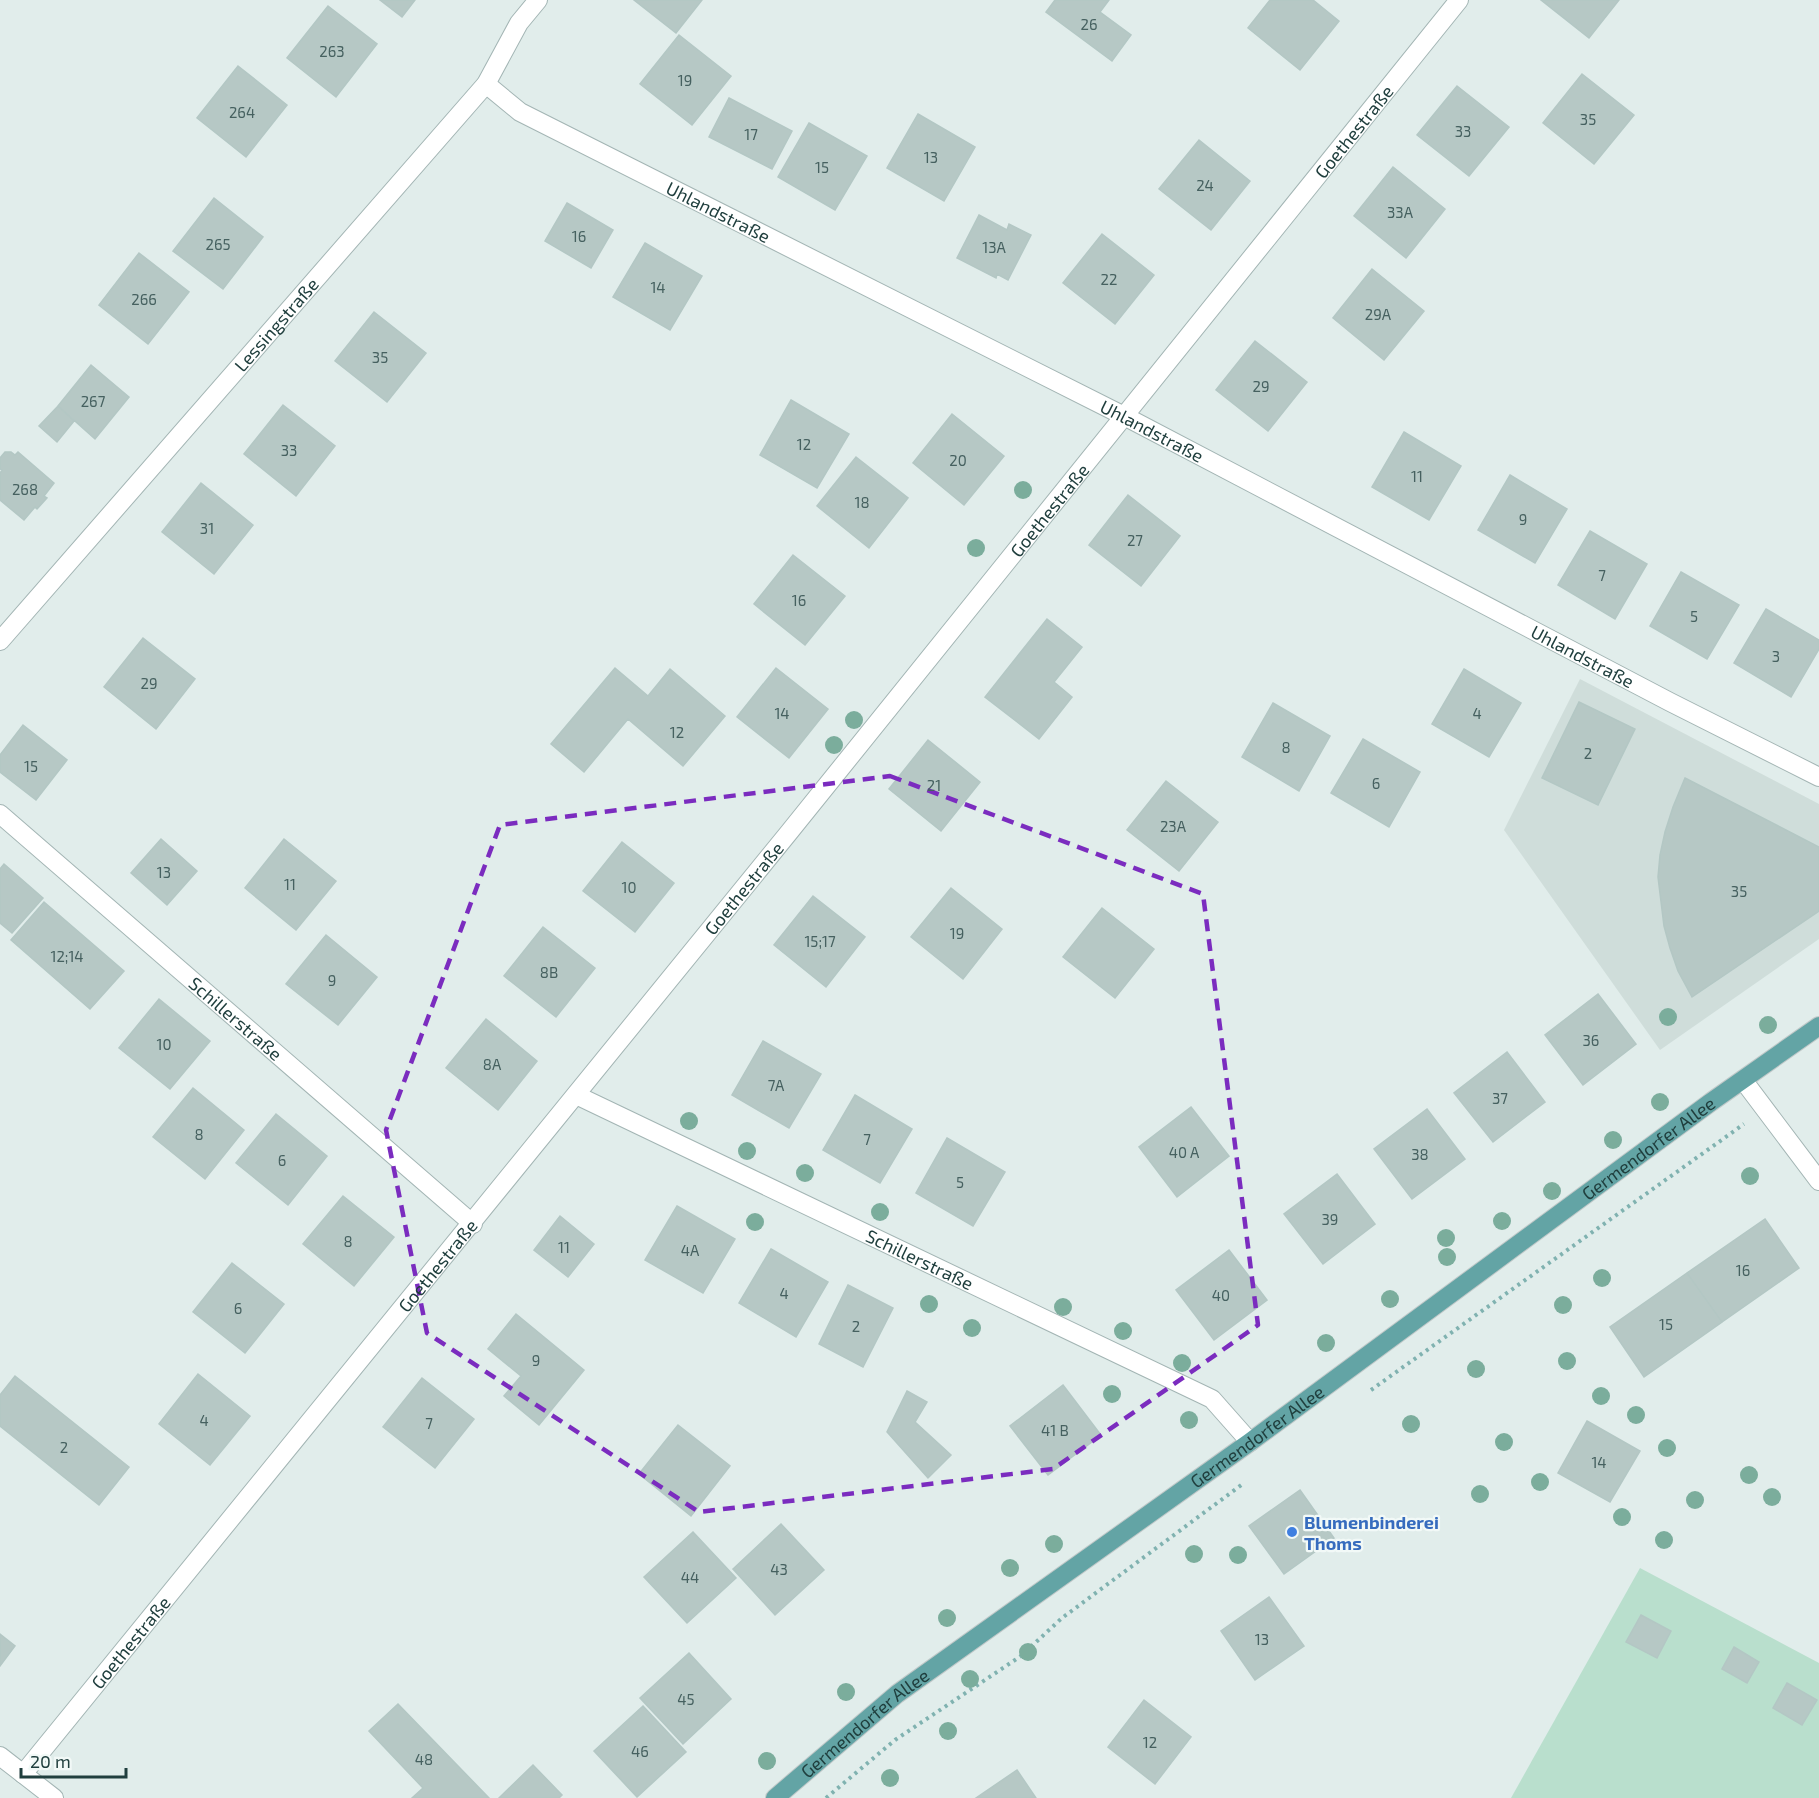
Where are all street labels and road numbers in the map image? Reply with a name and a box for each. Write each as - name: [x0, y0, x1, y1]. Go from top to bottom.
- street label: Goethestraße: [1310, 80, 1398, 182]
- street label: Uhlandstraße: [663, 176, 774, 247]
- street label: Lessingstraße: [229, 273, 323, 376]
- street label: Uhlandstraße: [1097, 395, 1208, 467]
- street label: Goethestraße: [1005, 459, 1093, 561]
- street label: Uhlandstraße: [1527, 620, 1638, 692]
- street label: Goethestraße: [700, 837, 788, 939]
- street label: Schillerstraße: [185, 972, 287, 1065]
- street label: Germendorfer Allee: [1577, 1092, 1719, 1205]
- street label: Goethestraße: [393, 1215, 482, 1316]
- street label: Schillerstraße: [862, 1224, 977, 1294]
- street label: Germendorfer Allee: [1186, 1380, 1328, 1492]
- street label: Goethestraße: [86, 1592, 175, 1693]
- street label: Germendorfer Allee: [796, 1664, 933, 1782]

